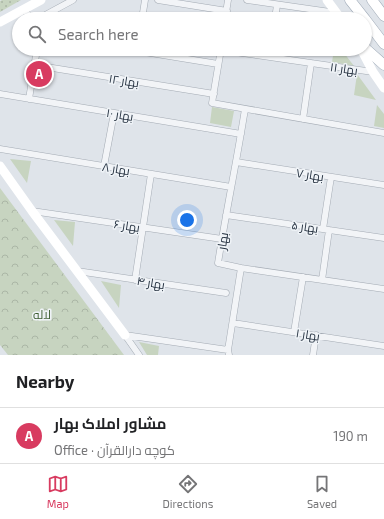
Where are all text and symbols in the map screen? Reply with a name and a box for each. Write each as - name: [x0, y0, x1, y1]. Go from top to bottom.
- search box: [12, 12, 372, 56]
- icon: search: [26, 23, 48, 45]
- text: Search here: [58, 25, 139, 43]
- pin: A: [26, 59, 52, 89]
- street label: بهار ۱۱: [329, 59, 359, 78]
- street label: بهار ۱۲: [108, 71, 140, 90]
- street label: بهار ۱۰: [105, 105, 135, 124]
- street label: بهار ۸: [101, 159, 131, 178]
- street label: بهار ۷: [295, 165, 325, 184]
- your location: [177, 210, 197, 230]
- street label: بهار ۶: [113, 216, 141, 235]
- street label: بهار ۵: [290, 217, 319, 236]
- street label: بهار: [214, 231, 231, 252]
- street label: بهار ۴: [136, 273, 166, 292]
- park label: لاله: [33, 307, 51, 321]
- street label: بهار ۱: [295, 325, 321, 344]
- text: Nearby: [16, 371, 74, 391]
- text: مشاور املاک بهار: [54, 414, 167, 432]
- text: A: [25, 428, 33, 444]
- text: 190 m: [333, 428, 368, 444]
- text: Office · کوچه دارالقرآن: [54, 442, 175, 458]
- tab: Map: [47, 473, 69, 510]
- tab: Directions: [163, 473, 213, 510]
- tab: Saved: [307, 473, 337, 510]

